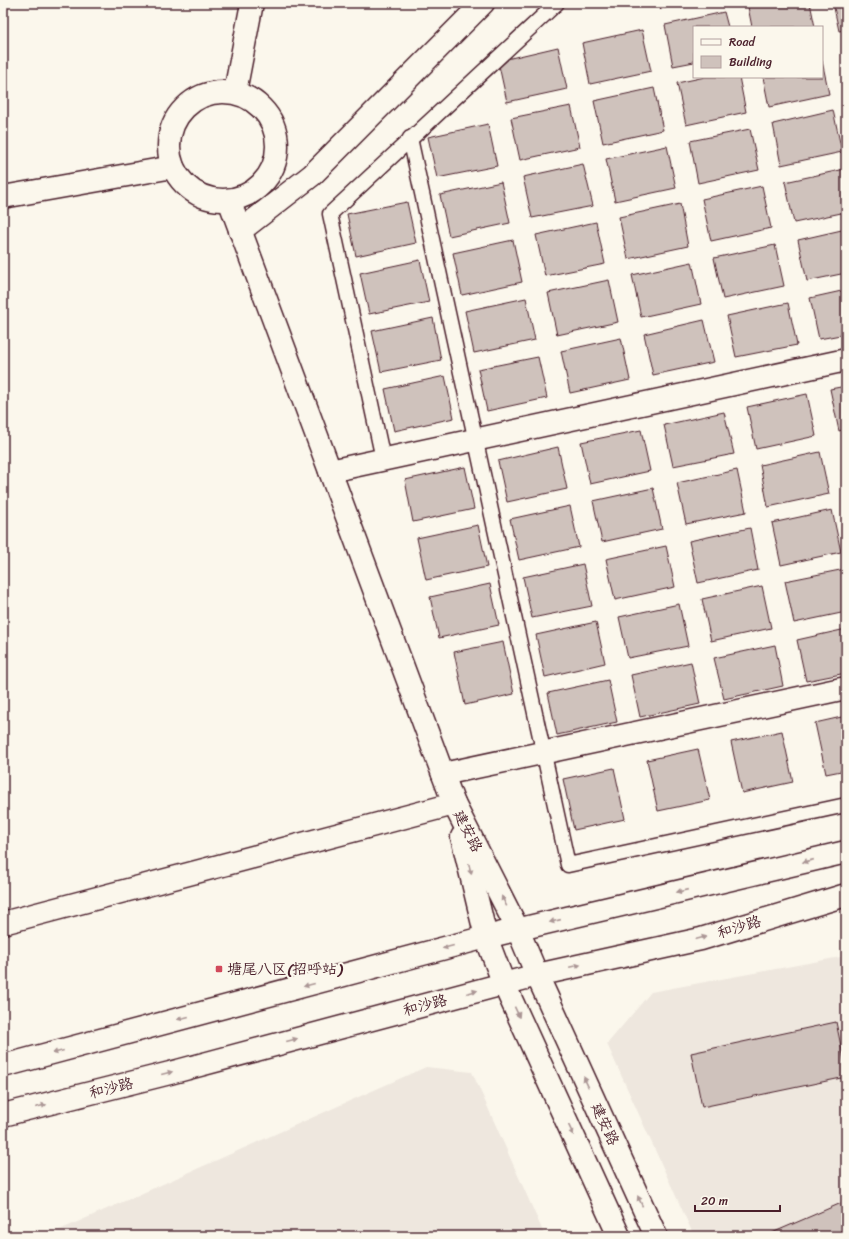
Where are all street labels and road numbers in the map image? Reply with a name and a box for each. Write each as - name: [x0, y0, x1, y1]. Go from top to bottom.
- street label: 建安路: [446, 805, 490, 857]
- street label: 和沙路: [714, 908, 764, 946]
- street label: 和沙路: [400, 987, 450, 1023]
- street label: 和沙路: [86, 1070, 136, 1106]
- street label: 建安路: [584, 1098, 626, 1150]

